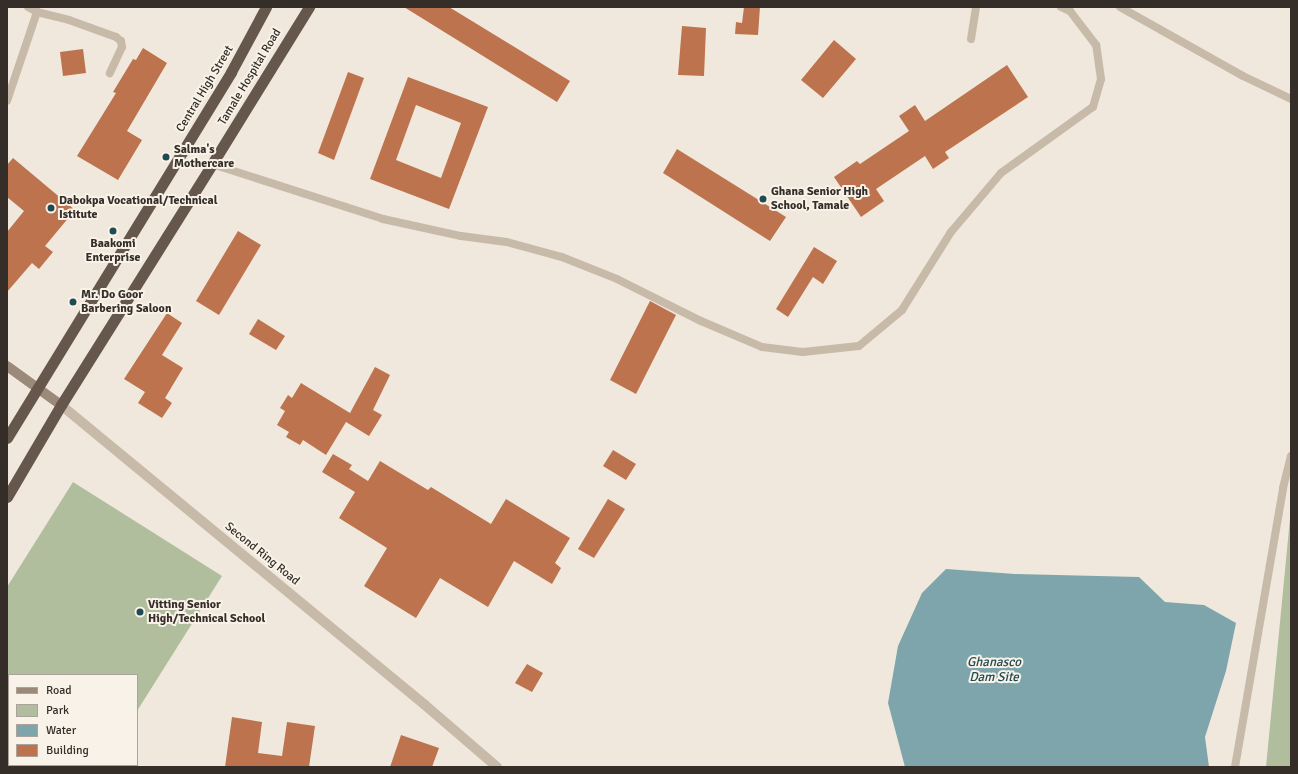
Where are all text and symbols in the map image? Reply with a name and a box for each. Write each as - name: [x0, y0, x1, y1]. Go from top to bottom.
- street label: Tamale Hospital Road: [215, 26, 285, 128]
- street label: Central High Street: [173, 43, 237, 135]
- place label: Salma's Mothercare: [174, 143, 234, 171]
- marker: Salma's Mothercare: [161, 152, 171, 162]
- place label: Ghana Senior High School, Tamale: [771, 185, 868, 213]
- place label: Dabokpa Vocational/Technical Istitute: [59, 194, 217, 222]
- marker: Ghana Senior High School, Tamale: [758, 194, 768, 204]
- marker: Dabokpa Vocational/Technical Istitute: [46, 203, 56, 213]
- marker: Baakomi Enterprise: [108, 226, 118, 236]
- place label: Baakomi Enterprise: [86, 237, 140, 265]
- place label: Mr. Do Goor Barbering Saloon: [81, 288, 171, 316]
- marker: Mr. Do Goor Barbering Saloon: [68, 297, 78, 307]
- street label: Second Ring Road: [222, 520, 302, 588]
- place label: Vitting Senior High/Technical School: [148, 598, 265, 626]
- marker: Vitting Senior High/Technical School: [135, 607, 145, 617]
- water label: Ghanasco Dam Site: [967, 655, 1021, 686]
- legend: [8, 674, 138, 766]
- text: Road: [46, 683, 72, 698]
- text: Park: [46, 703, 69, 718]
- text: Water: [46, 723, 76, 738]
- text: Building: [46, 743, 89, 758]

